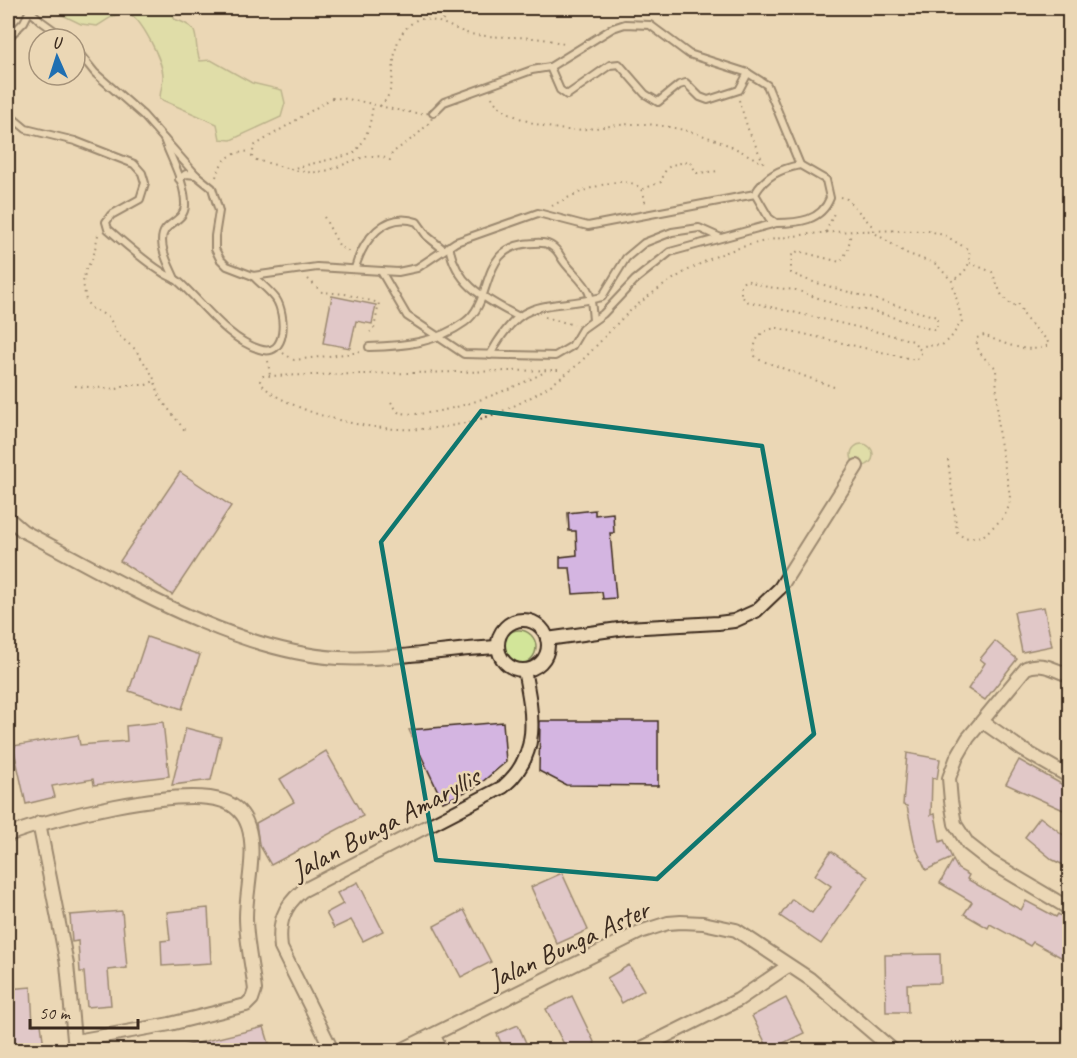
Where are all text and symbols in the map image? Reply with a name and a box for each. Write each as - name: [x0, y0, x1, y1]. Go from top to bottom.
- north arrow: [27, 27, 87, 87]
- text: U: [52, 33, 64, 53]
- street label: Jalan Bunga Amaryllis: [283, 758, 488, 889]
- street label: Jalan Bunga Aster: [480, 891, 657, 998]
- scale bar: [30, 992, 138, 1030]
- text: 50 m: [39, 1002, 72, 1024]

